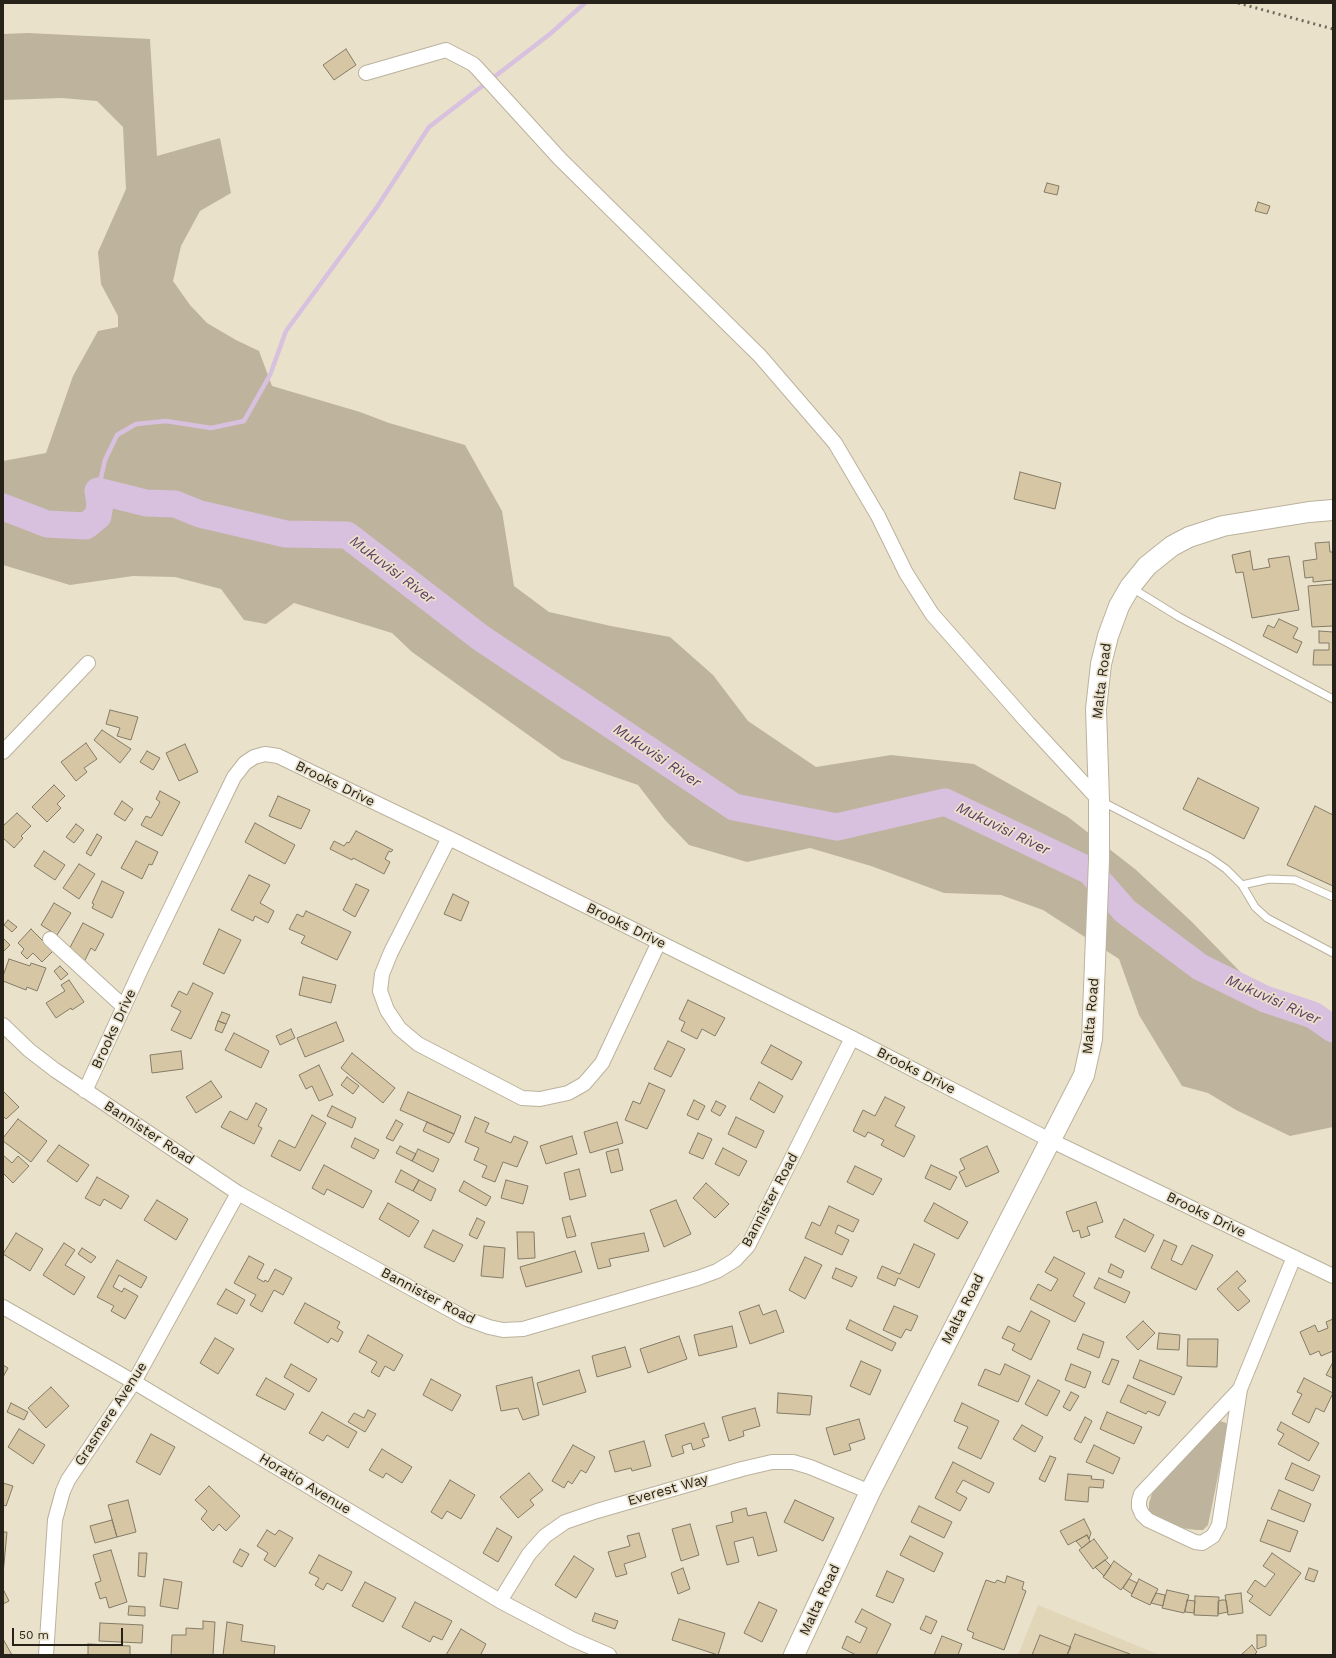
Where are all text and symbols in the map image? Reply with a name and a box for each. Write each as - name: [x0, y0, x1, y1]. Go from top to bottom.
- water label: Mukuvisi River: [346, 532, 438, 608]
- street label: Malta Road: [1089, 642, 1115, 720]
- water label: Mukuvisi River: [610, 720, 704, 792]
- street label: Brooks Drive: [293, 758, 377, 810]
- water label: Mukuvisi River: [953, 799, 1053, 859]
- street label: Brooks Drive: [584, 900, 668, 952]
- water label: Mukuvisi River: [1223, 971, 1323, 1029]
- street label: Malta Road: [1079, 977, 1103, 1055]
- street label: Brooks Drive: [88, 986, 140, 1072]
- street label: Brooks Drive: [874, 1044, 958, 1098]
- street label: Bannister Road: [101, 1098, 197, 1168]
- street label: Bannister Road: [738, 1150, 802, 1250]
- street label: Brooks Drive: [1164, 1189, 1248, 1241]
- street label: Bannister Road: [378, 1264, 478, 1328]
- street label: Malta Road: [938, 1271, 988, 1347]
- street label: Grasmere Avenue: [71, 1359, 151, 1469]
- street label: Horatio Avenue: [256, 1450, 354, 1518]
- street label: Everest Way: [626, 1470, 710, 1510]
- street label: Malta Road: [796, 1562, 844, 1638]
- scale bar: [14, 1620, 125, 1646]
- text: 50 m: [19, 1628, 49, 1642]

